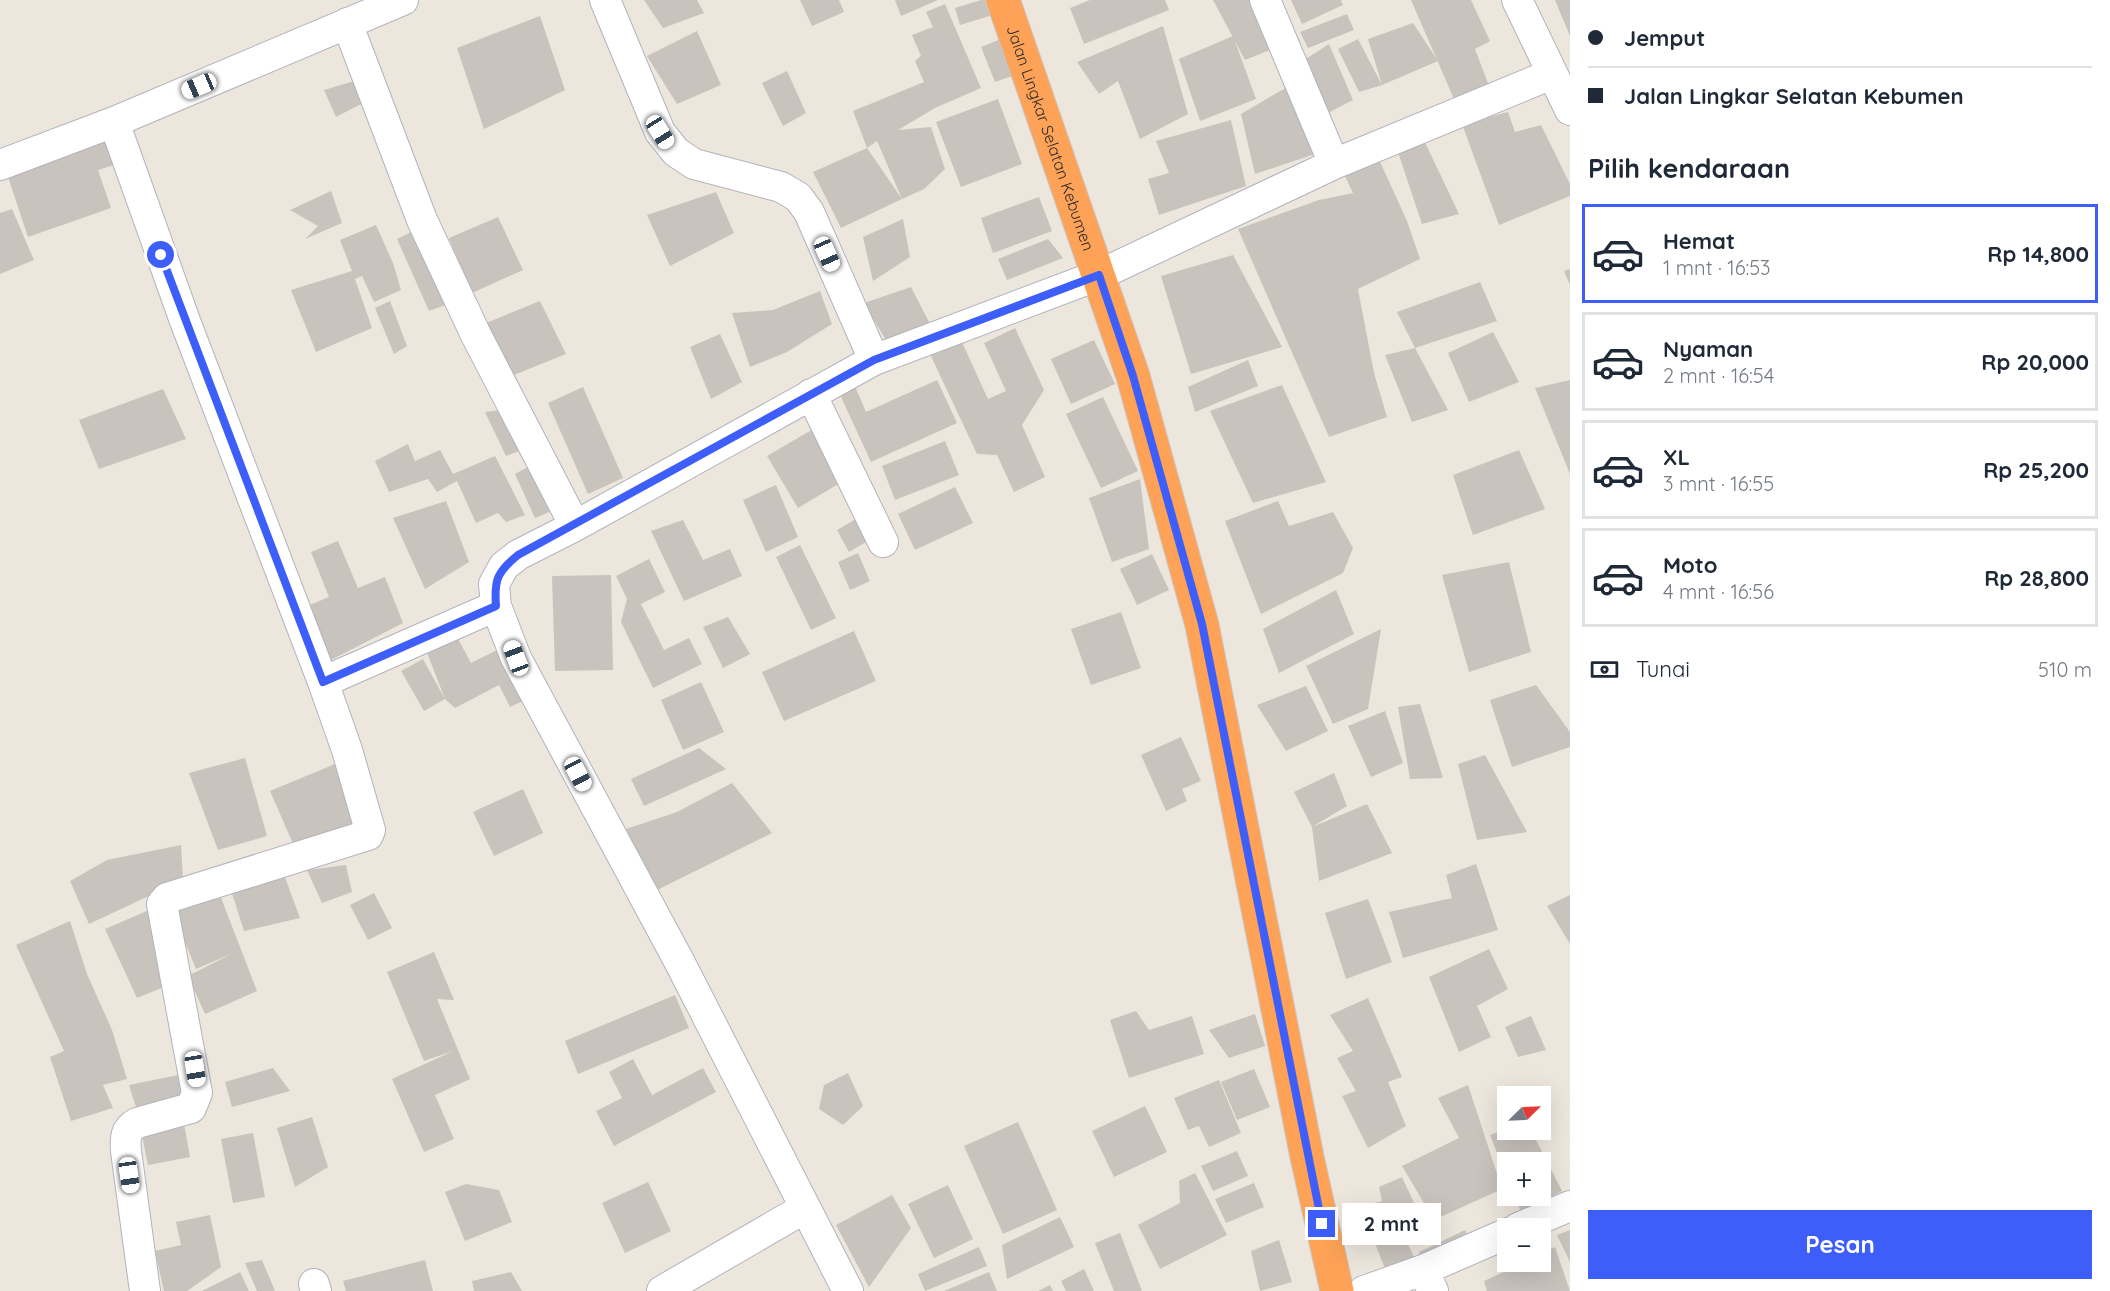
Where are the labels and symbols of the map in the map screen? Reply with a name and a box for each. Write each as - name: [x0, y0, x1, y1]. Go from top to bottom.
- street label: Jalan Lingkar Selatan Kebumen: [1002, 23, 1099, 253]
- car: [179, 71, 219, 101]
- car: [643, 112, 677, 152]
- car: [811, 234, 843, 274]
- route start: [147, 241, 174, 268]
- car: [501, 638, 531, 678]
- car: [562, 754, 594, 794]
- car: [183, 1050, 207, 1088]
- north arrow: [1497, 1086, 1551, 1140]
- car: [118, 1156, 140, 1194]
- callout: 2 mnt: [1343, 1203, 1442, 1245]
- route end: [1308, 1210, 1335, 1237]

